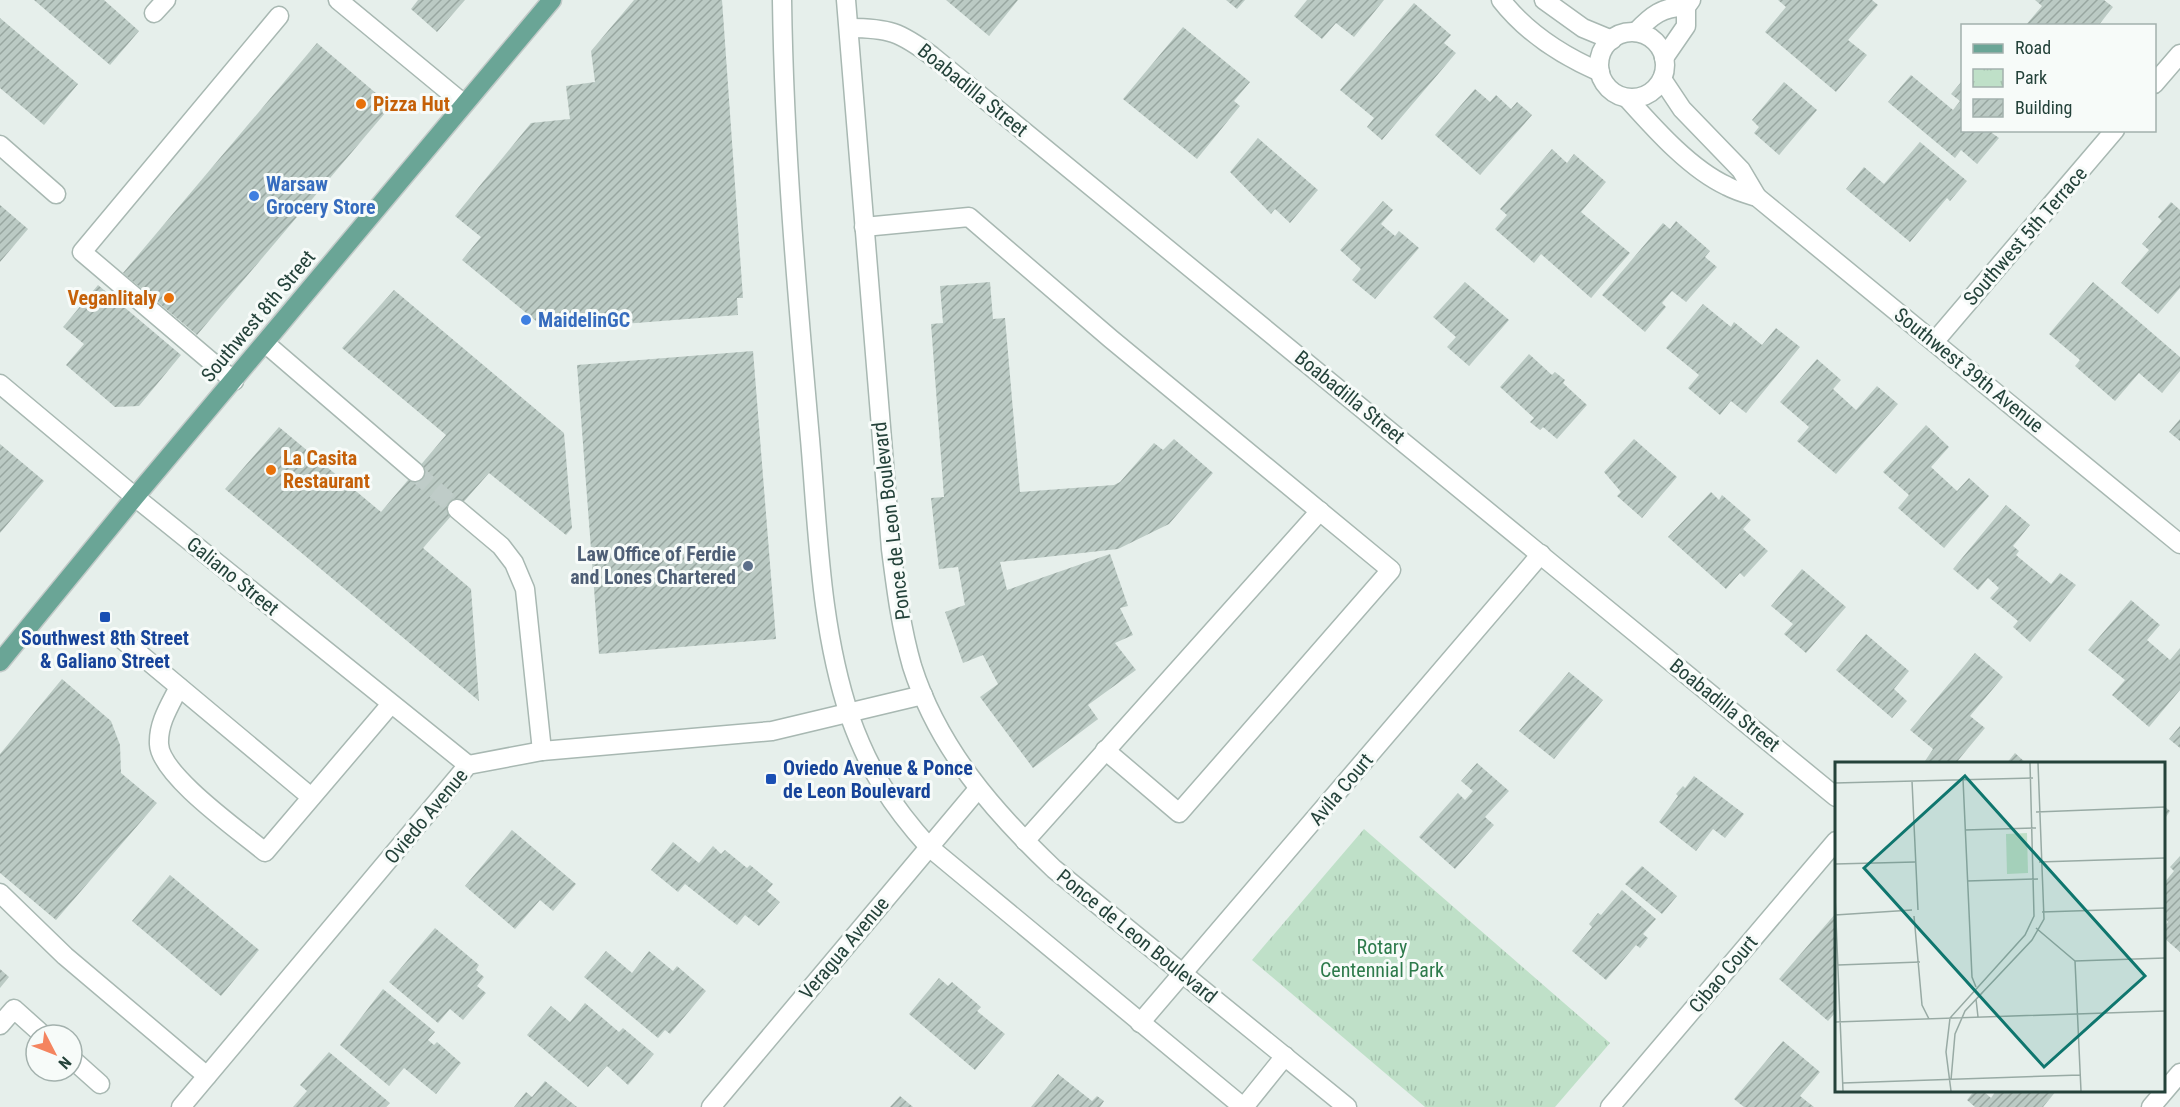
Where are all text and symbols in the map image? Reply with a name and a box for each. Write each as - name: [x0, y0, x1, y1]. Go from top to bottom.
- legend: [1961, 24, 2156, 132]
- text: Road: [2015, 37, 2051, 58]
- street label: Boabadilla Street: [913, 38, 1033, 142]
- text: Park: [2015, 67, 2047, 88]
- place label: Pizza Hut: [373, 92, 450, 116]
- marker: Pizza Hut: [354, 97, 368, 111]
- text: Building: [2015, 97, 2072, 118]
- street label: Southwest 5th Terrace: [1958, 162, 2092, 310]
- place label: Warsaw Grocery Store: [266, 172, 376, 219]
- marker: Warsaw Grocery Store: [247, 189, 261, 203]
- street label: Southwest 8th Street: [196, 245, 320, 387]
- place label: Veganlitaly: [67, 286, 157, 310]
- marker: Veganlitaly: [162, 291, 176, 305]
- street label: Southwest 39th Avenue: [1890, 302, 2048, 438]
- place label: MaidelinGC: [538, 308, 630, 332]
- marker: MaidelinGC: [519, 313, 533, 327]
- street label: Boabadilla Street: [1290, 345, 1410, 449]
- street label: Ponce de Leon Boulevard: [867, 421, 915, 621]
- place label: La Casita Restaurant: [283, 446, 370, 493]
- marker: La Casita Restaurant: [264, 463, 278, 477]
- street label: Galiano Street: [182, 532, 284, 620]
- place label: Law Office of Ferdie and Lones Chartered: [570, 542, 736, 589]
- marker: Law Office of Ferdie and Lones Chartered: [741, 559, 755, 573]
- marker: Southwest 8th Street & Galiano Street: [98, 610, 112, 624]
- place label: Southwest 8th Street & Galiano Street: [21, 626, 189, 673]
- street label: Boabadilla Street: [1665, 653, 1785, 757]
- street label: Avila Court: [1304, 748, 1378, 830]
- place label: Oviedo Avenue & Ponce de Leon Boulevard: [783, 756, 973, 803]
- inset map: [1835, 762, 2165, 1092]
- street label: Oviedo Avenue: [379, 764, 473, 868]
- marker: Oviedo Avenue & Ponce de Leon Boulevard: [764, 772, 778, 786]
- street label: Ponce de Leon Boulevard: [1052, 864, 1222, 1008]
- street label: Veragua Avenue: [794, 892, 894, 1004]
- street label: Cibao Court: [1684, 930, 1762, 1018]
- park label: Rotary Centennial Park: [1320, 935, 1444, 982]
- north arrow: [24, 1023, 84, 1083]
- text: N: [54, 1053, 75, 1073]

